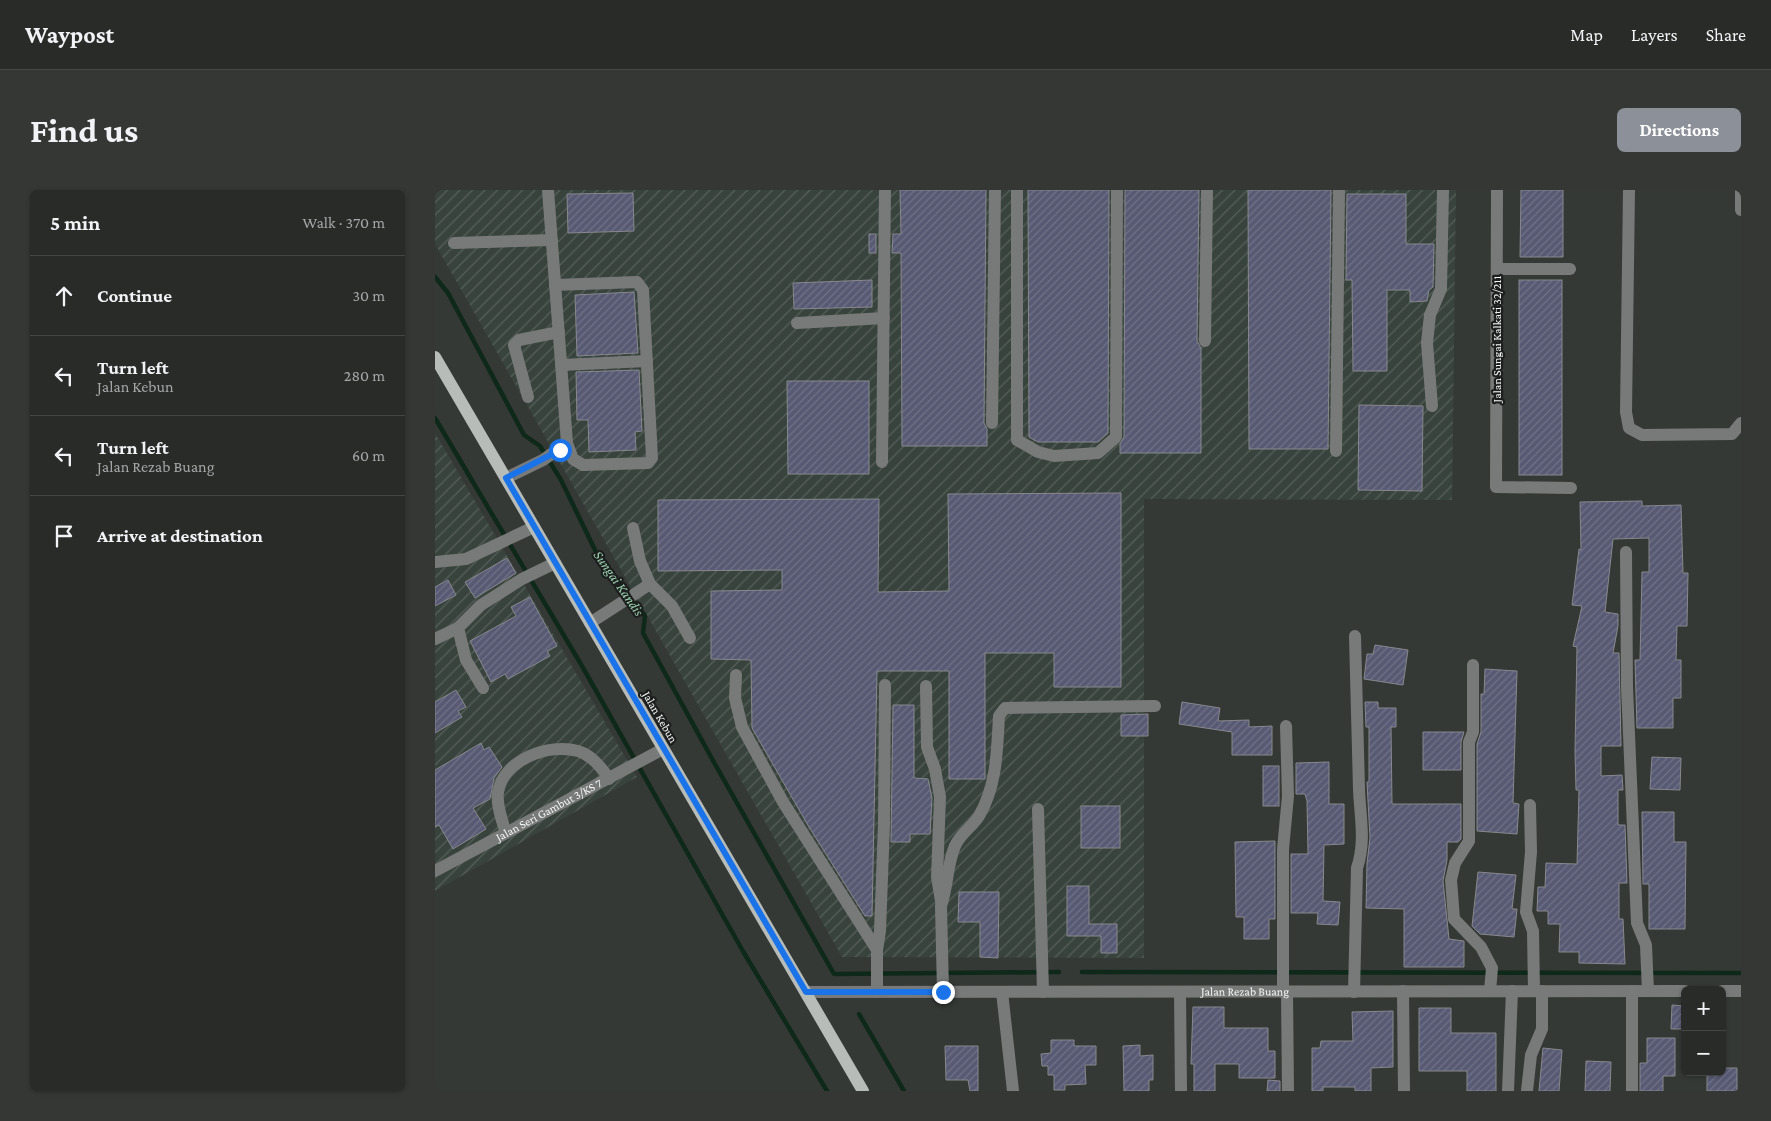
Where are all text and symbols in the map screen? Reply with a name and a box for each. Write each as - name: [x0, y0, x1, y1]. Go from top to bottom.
- text: Waypost: [25, 21, 114, 48]
- text: Map: [1570, 25, 1603, 45]
- text: Layers: [1631, 25, 1678, 45]
- text: Share: [1706, 25, 1746, 45]
- button: Directions: [1617, 108, 1741, 152]
- text: Find us: [30, 111, 138, 150]
- text: 5 min: [50, 211, 100, 235]
- text: Walk · 370 m: [302, 214, 385, 231]
- street label: Jalan Sungai Kalkati 32/211: [1490, 276, 1504, 403]
- icon: ahead: [50, 282, 78, 310]
- text: Continue: [97, 285, 172, 306]
- text: 30 m: [353, 287, 385, 304]
- text: Turn left: [97, 357, 169, 378]
- icon: left: [50, 362, 78, 390]
- text: 280 m: [344, 367, 385, 384]
- text: Jalan Kebun: [97, 378, 174, 395]
- text: Turn left: [97, 437, 169, 458]
- route start: [549, 439, 572, 462]
- icon: left: [50, 442, 78, 470]
- text: 60 m: [352, 447, 385, 464]
- text: Jalan Rezab Buang: [97, 458, 214, 475]
- icon: arrive: [50, 522, 78, 550]
- text: Arrive at destination: [97, 525, 263, 546]
- water label: Sungai Kandis: [591, 547, 648, 619]
- street label: Jalan Kebun: [639, 688, 681, 746]
- street label: Jalan Seri Gambut 3/KS 7: [492, 776, 605, 845]
- route end: [932, 981, 955, 1004]
- street label: Jalan Rezab Buang: [1200, 984, 1289, 999]
- map controls: [1681, 986, 1726, 1076]
- button: +: [1681, 986, 1726, 1031]
- button: −: [1681, 1031, 1726, 1076]

